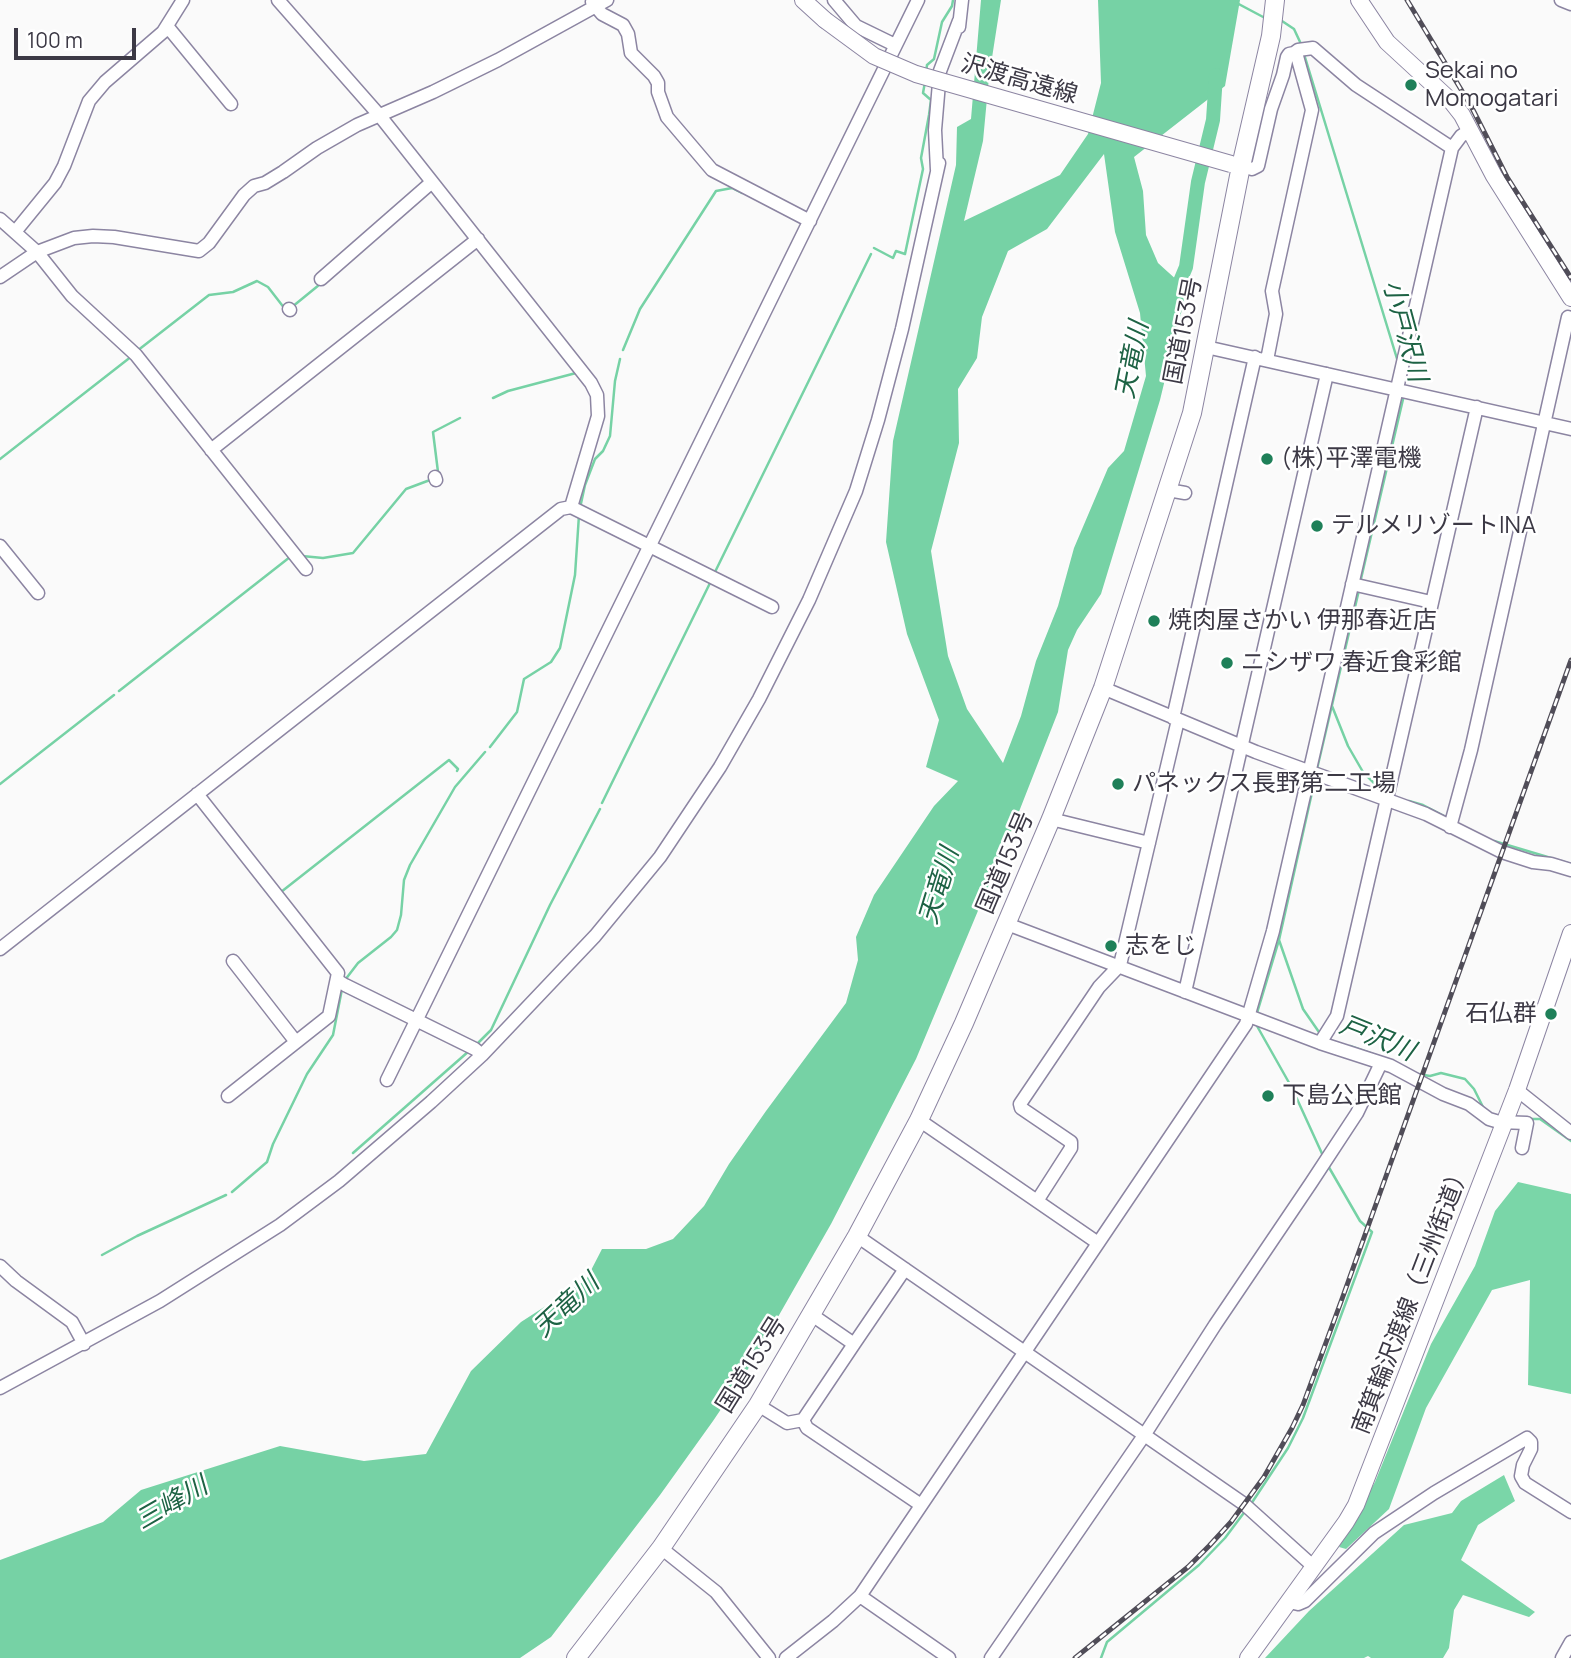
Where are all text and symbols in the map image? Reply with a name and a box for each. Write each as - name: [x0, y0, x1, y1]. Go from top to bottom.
- scale bar: [18, 14, 140, 58]
- text: 100 m: [27, 26, 83, 54]
- street label: 沢渡高遠線: [957, 50, 1081, 110]
- place label: Sekai no Momogatari: [1425, 57, 1559, 113]
- marker: Sekai no Momogatari: [1403, 77, 1419, 93]
- street label: 国道153号: [1160, 275, 1208, 387]
- water label: 小戸沢川: [1375, 277, 1433, 385]
- water label: 天竜川: [1110, 319, 1156, 401]
- place label: (株)平澤電機: [1281, 445, 1421, 473]
- marker: (株)平澤電機: [1259, 451, 1275, 467]
- place label: テルメリゾートINA: [1331, 512, 1536, 540]
- marker: テルメリゾートINA: [1309, 518, 1325, 534]
- place label: 焼肉屋さかい 伊那春近店: [1168, 607, 1437, 635]
- marker: 焼肉屋さかい 伊那春近店: [1146, 613, 1162, 629]
- place label: ニシザワ 春近食彩館: [1241, 649, 1462, 677]
- marker: ニシザワ 春近食彩館: [1219, 655, 1235, 671]
- place label: パネックス長野第二工場: [1132, 770, 1396, 798]
- marker: パネックス長野第二工場: [1110, 776, 1126, 792]
- street label: 国道153号: [972, 807, 1040, 919]
- water label: 天竜川: [914, 844, 966, 928]
- place label: 志をじ: [1125, 932, 1197, 960]
- marker: 志をじ: [1103, 938, 1119, 954]
- place label: 石仏群: [1465, 1000, 1537, 1028]
- marker: 石仏群: [1543, 1006, 1559, 1022]
- water label: 戸沢川: [1335, 1010, 1419, 1068]
- place label: 下島公民館: [1282, 1082, 1402, 1110]
- marker: 下島公民館: [1260, 1088, 1276, 1104]
- street label: 南箕輪沢渡線（三州街道）: [1347, 1159, 1477, 1439]
- water label: 天竜川: [528, 1268, 606, 1344]
- street label: 国道153号: [711, 1311, 793, 1419]
- water label: 三峰川: [130, 1471, 214, 1537]

